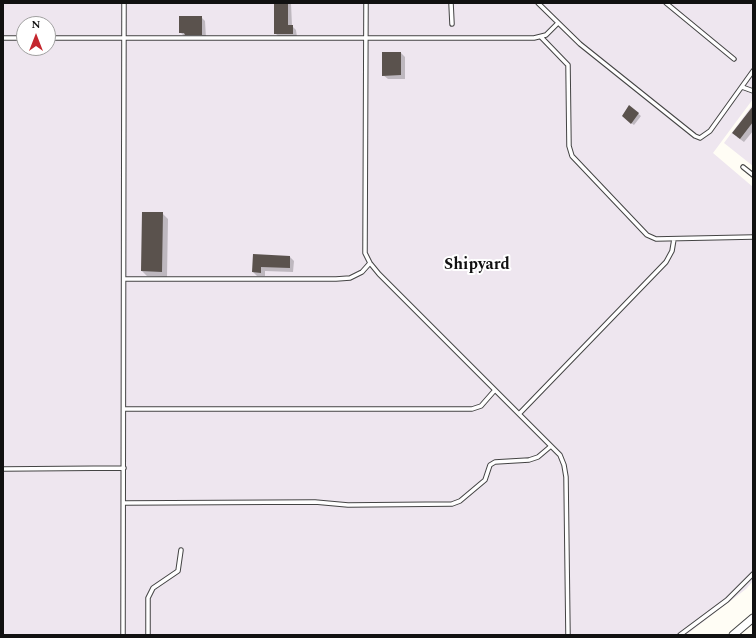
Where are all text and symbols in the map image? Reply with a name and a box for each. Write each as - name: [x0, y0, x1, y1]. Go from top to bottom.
- north arrow: [16, 16, 56, 56]
- text: N: [32, 16, 40, 33]
- district label: Shipyard: [444, 256, 510, 276]

